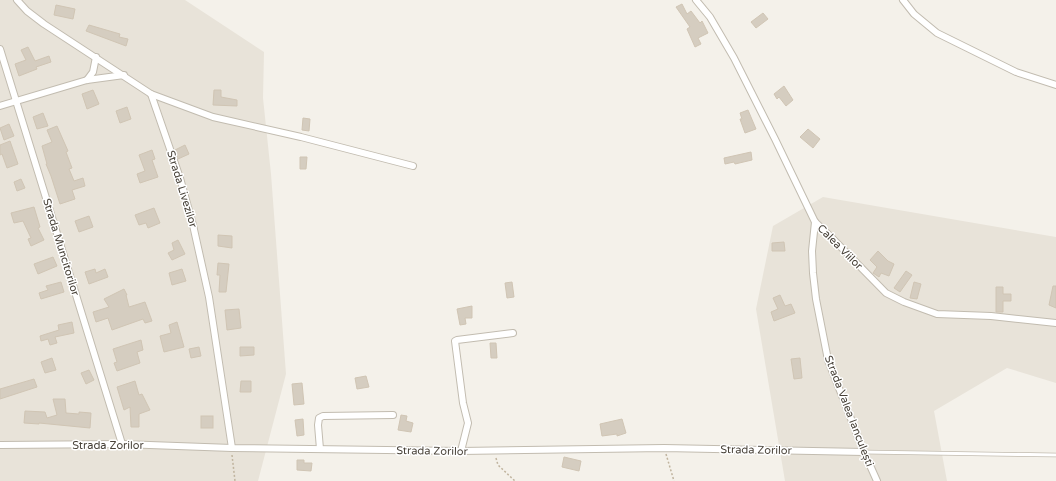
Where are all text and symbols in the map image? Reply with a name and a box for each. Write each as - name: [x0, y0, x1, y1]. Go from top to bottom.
- street label: Strada Livezilor: [164, 149, 200, 230]
- street label: Strada Muncitorilor: [40, 197, 82, 298]
- street label: Calea Viilor: [815, 222, 866, 273]
- street label: Strada Valea Ianculești: [822, 354, 876, 468]
- street label: Strada Zorilor: [72, 439, 144, 452]
- street label: Strada Zorilor: [720, 443, 793, 457]
- street label: Strada Zorilor: [396, 444, 469, 458]

